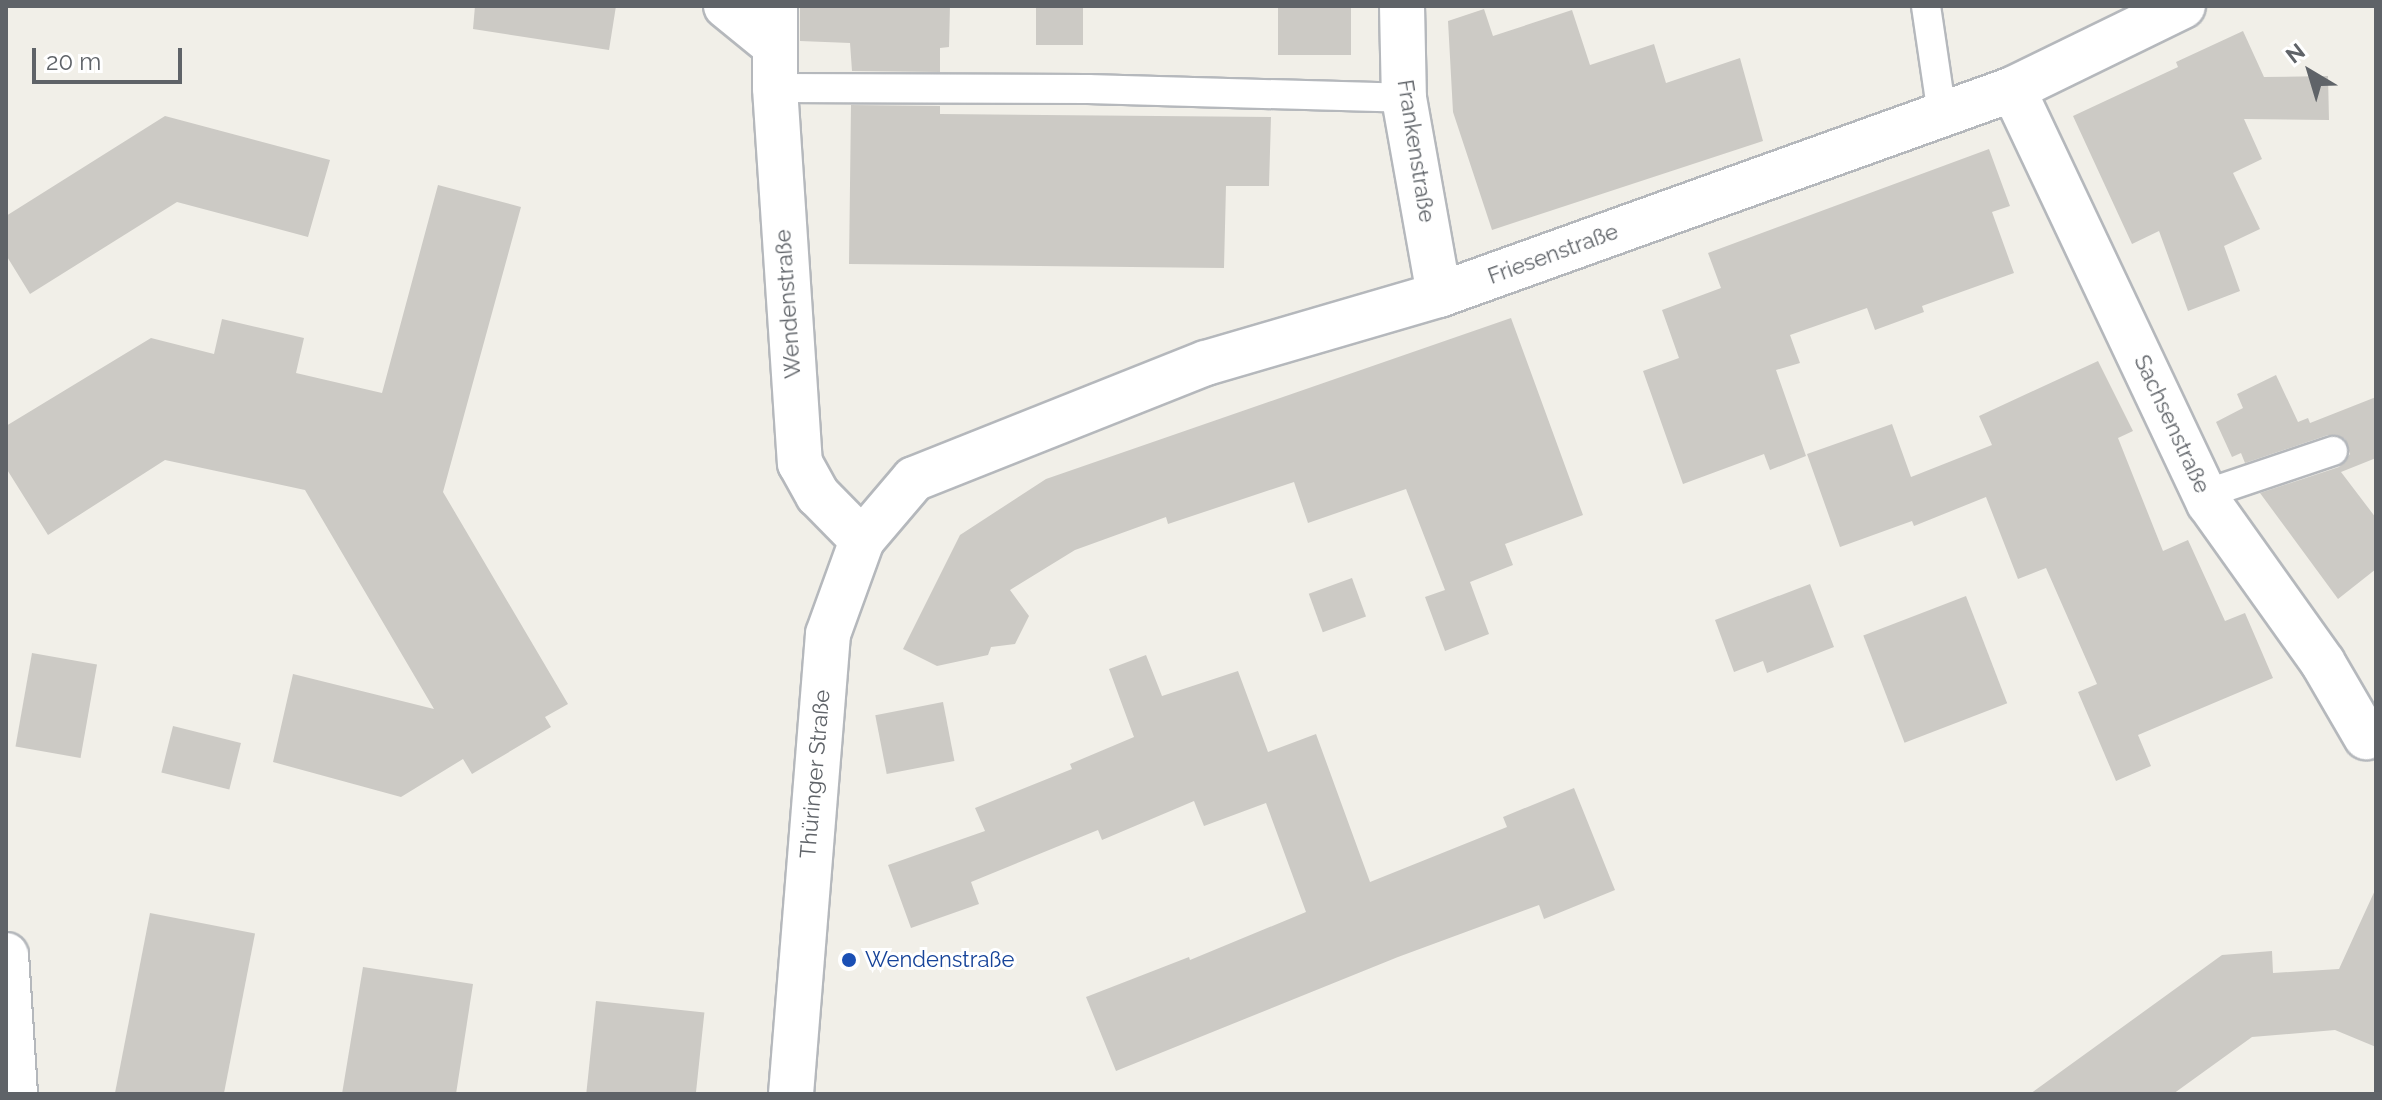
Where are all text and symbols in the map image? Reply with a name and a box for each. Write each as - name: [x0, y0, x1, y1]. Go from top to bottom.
- scale bar: [36, 32, 186, 82]
- north arrow: [2270, 32, 2350, 112]
- text: N: [2281, 38, 2310, 69]
- text: 20 m: [46, 47, 101, 76]
- street label: Frankenstraße: [1392, 78, 1440, 224]
- street label: Friesenstraße: [1484, 218, 1622, 290]
- street label: Wendenstraße: [770, 229, 806, 379]
- street label: Sachsenstraße: [2128, 351, 2216, 497]
- street label: Thüringer Straße: [794, 688, 836, 860]
- place label: Wendenstraße: [865, 947, 1014, 973]
- marker: Wendenstraße: [840, 951, 858, 969]

